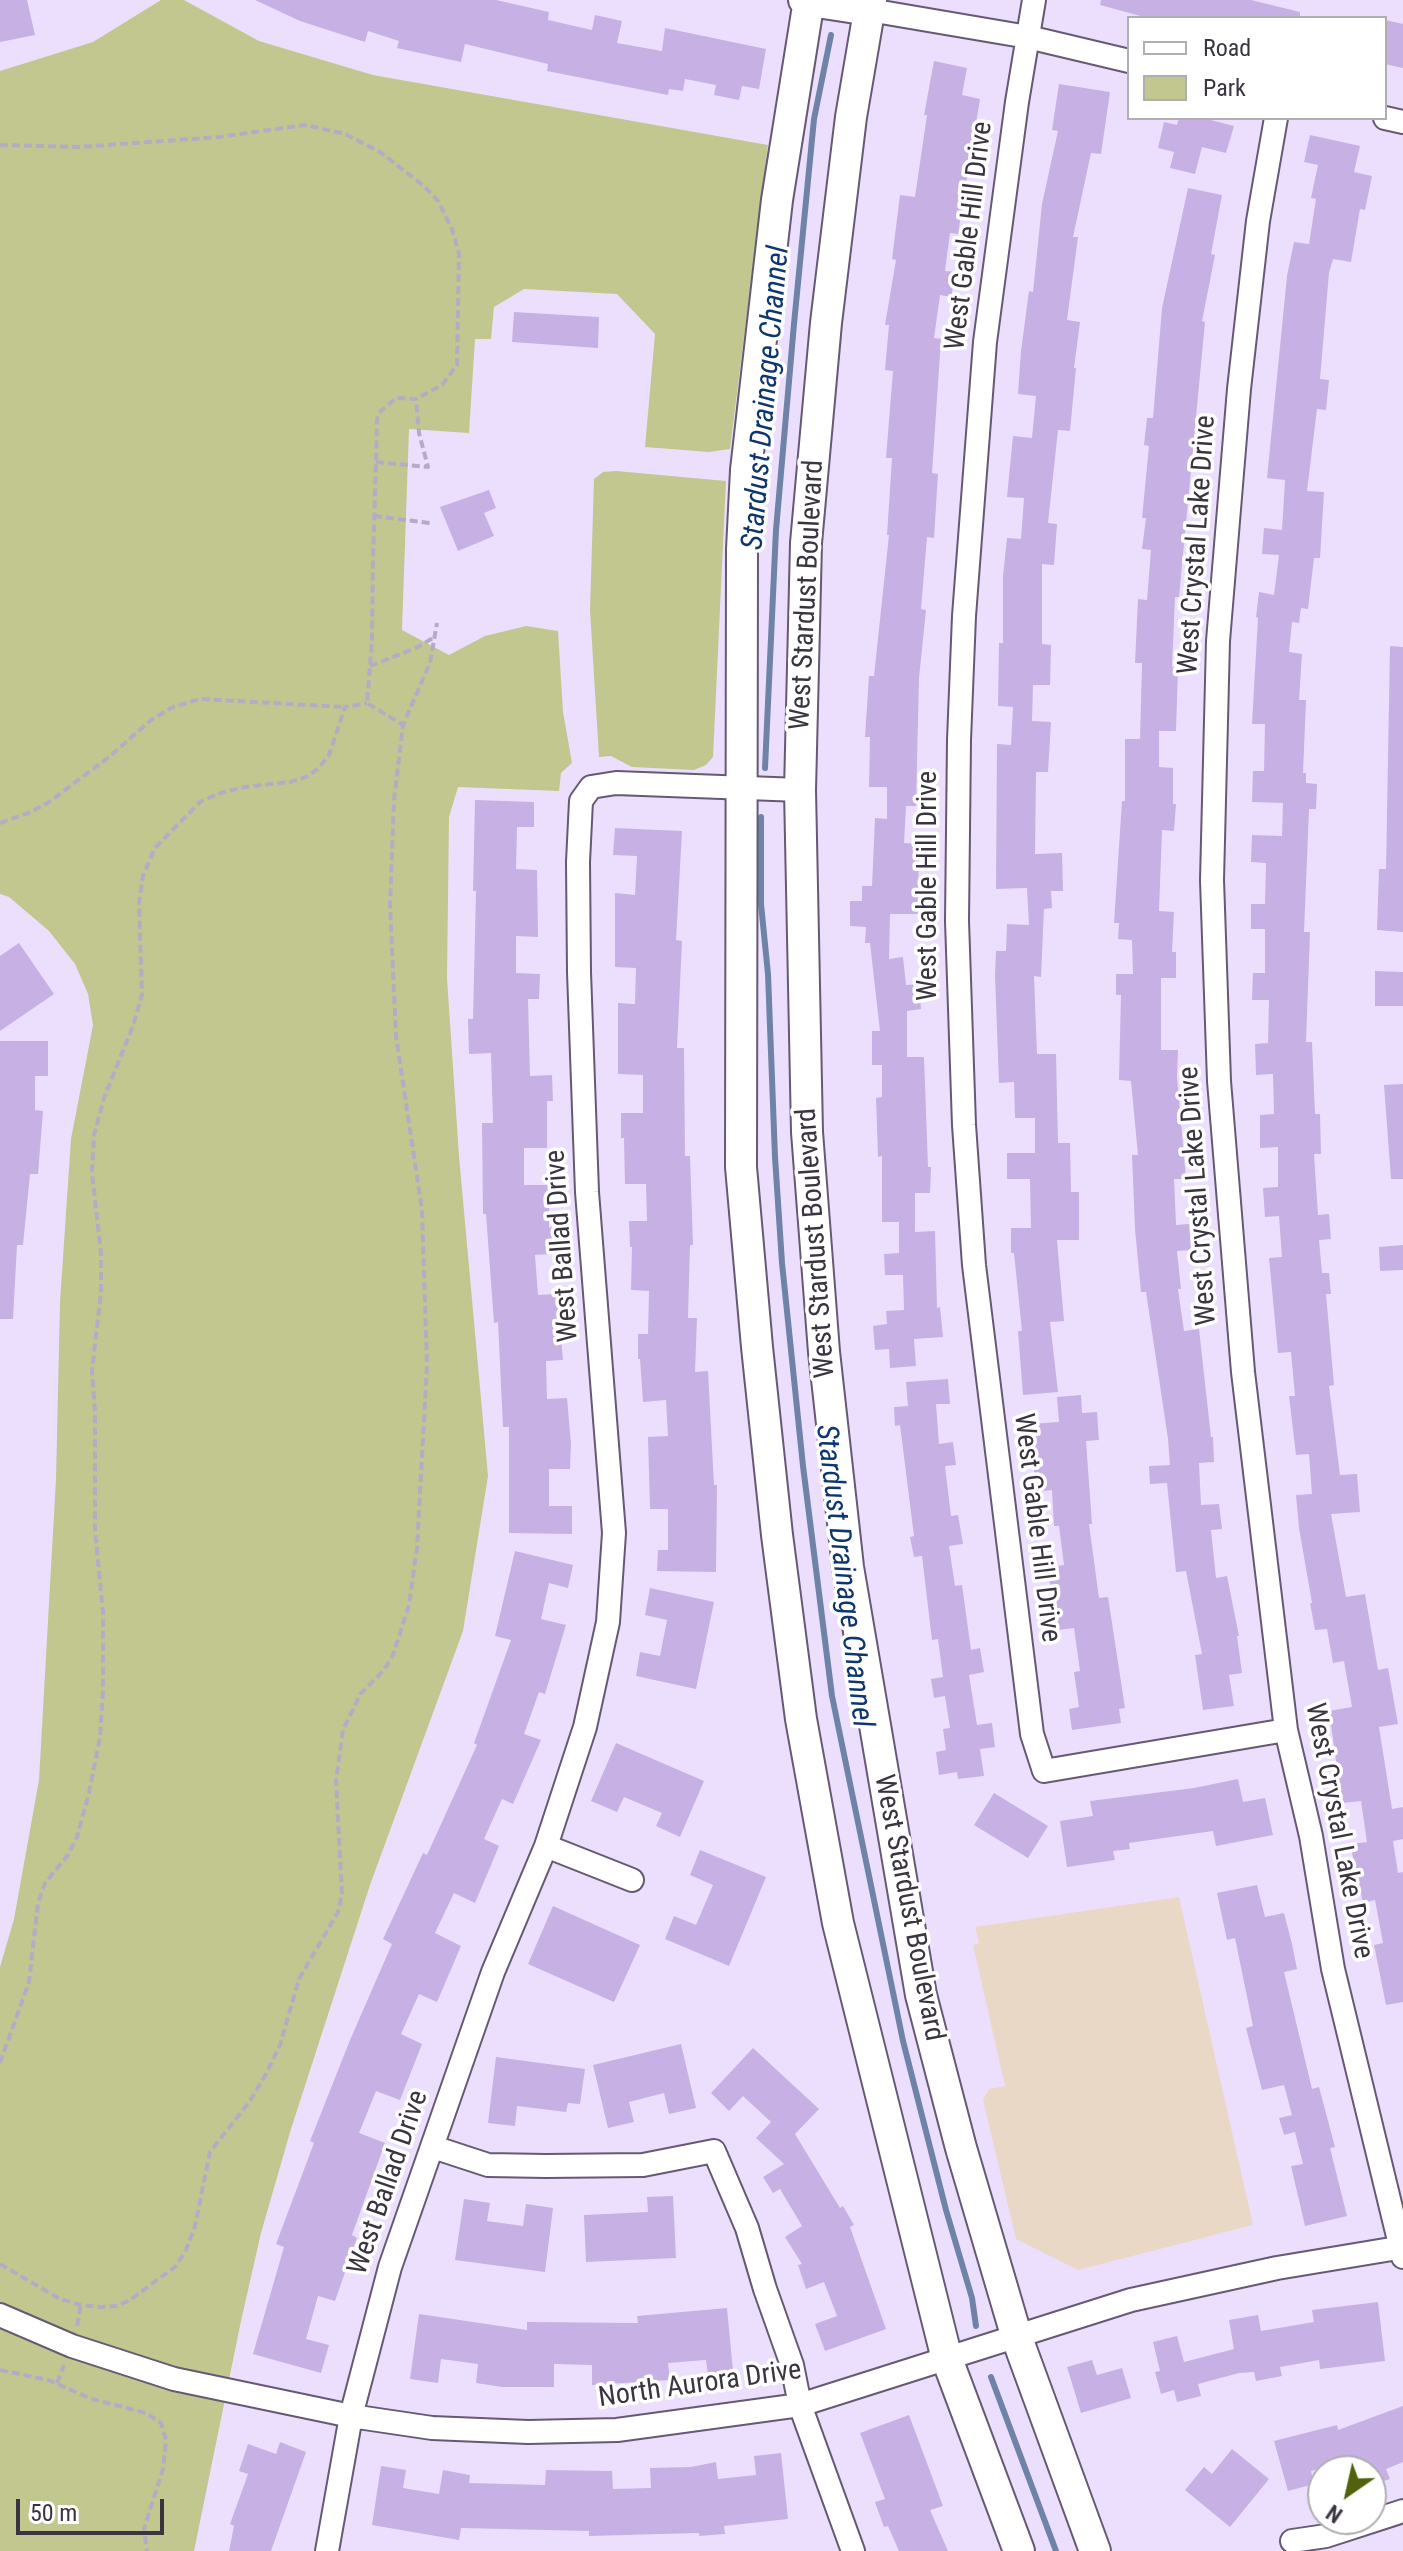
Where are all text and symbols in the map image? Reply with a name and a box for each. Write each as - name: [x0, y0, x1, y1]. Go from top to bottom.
- legend: [1127, 16, 1387, 120]
- text: Road: [1203, 34, 1251, 62]
- text: Park: [1203, 74, 1246, 102]
- street label: West Gable Hill Drive: [939, 120, 1001, 352]
- water label: Stardust Drainage Channel: [736, 245, 798, 551]
- street label: West Crystal Lake Drive: [1172, 414, 1224, 676]
- street label: West Stardust Boulevard: [784, 459, 832, 731]
- street label: West Gable Hill Drive: [912, 771, 946, 1001]
- street label: West Crystal Lake Drive: [1173, 1065, 1225, 1327]
- street label: West Stardust Boulevard: [791, 1107, 843, 1379]
- street label: West Ballad Drive: [540, 1149, 586, 1343]
- street label: West Gable Hill Drive: [1005, 1412, 1067, 1644]
- water label: Stardust Drainage Channel: [807, 1423, 879, 1729]
- street label: West Crystal Lake Drive: [1297, 1700, 1379, 1962]
- street label: West Stardust Boulevard: [866, 1772, 950, 2044]
- street label: West Ballad Drive: [342, 2086, 436, 2280]
- street label: North Aurora Drive: [596, 2354, 804, 2416]
- north arrow: [1307, 2455, 1387, 2535]
- scale bar: [20, 2483, 168, 2533]
- text: 50 m: [30, 2499, 77, 2527]
- text: N: [1322, 2500, 1347, 2528]

